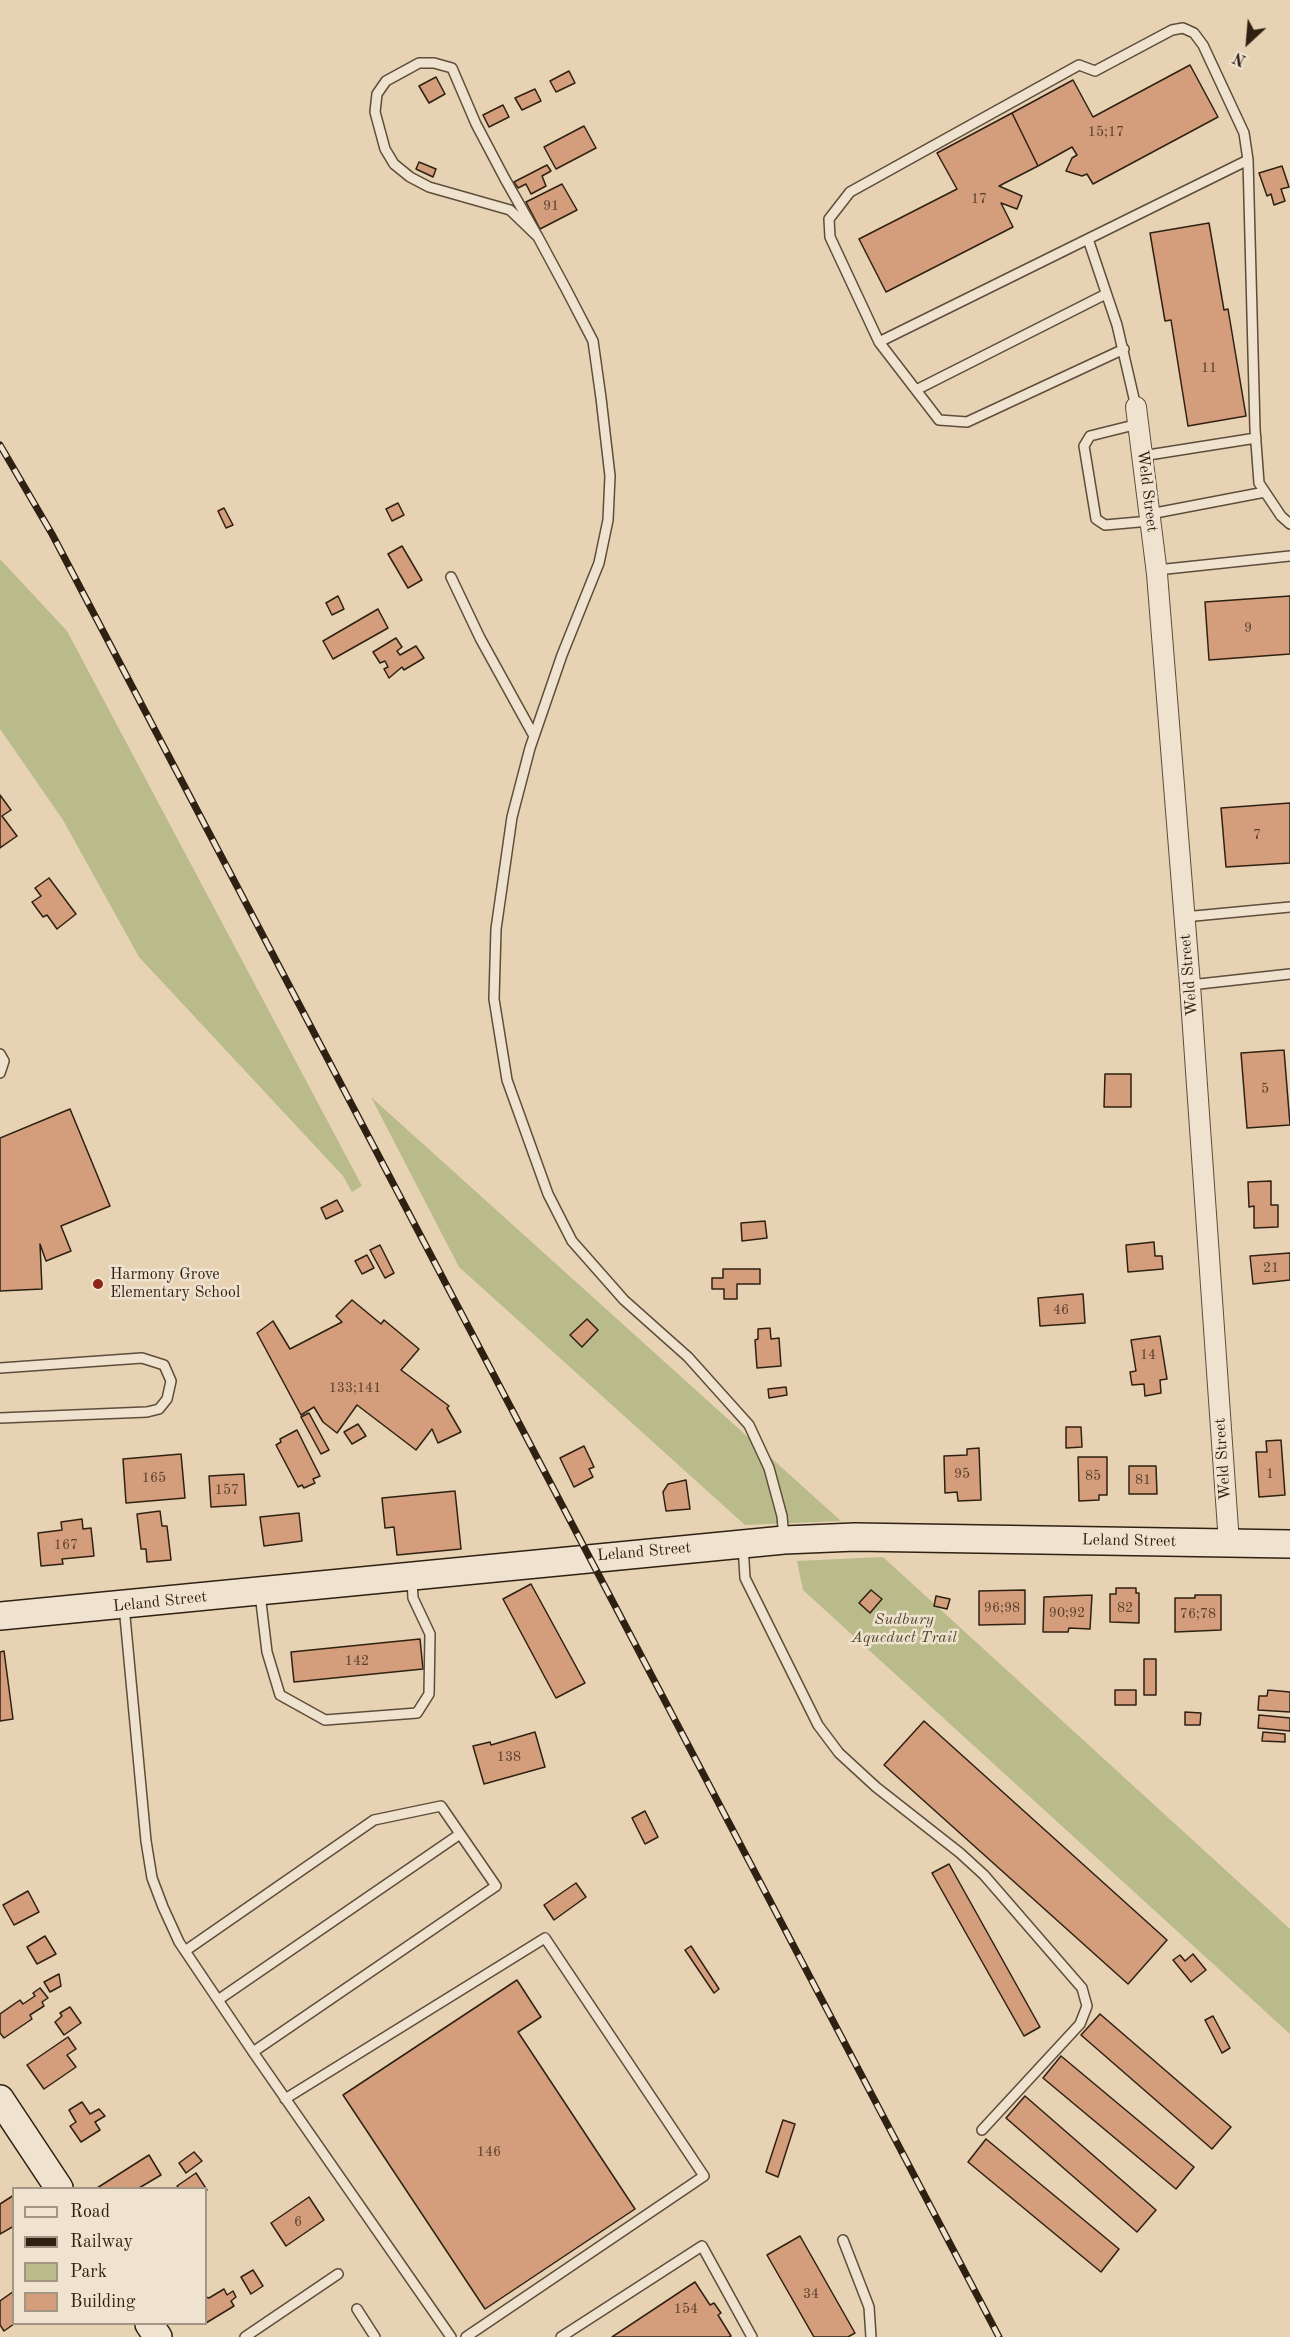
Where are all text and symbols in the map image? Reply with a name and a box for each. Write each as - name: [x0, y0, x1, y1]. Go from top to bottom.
- north arrow: [1218, 12, 1278, 72]
- text: N: [1231, 48, 1249, 68]
- house number: 15;17: [1088, 124, 1124, 140]
- house number: 17: [971, 191, 987, 207]
- house number: 91: [543, 198, 559, 214]
- house number: 11: [1201, 360, 1217, 376]
- street label: Weld Street: [1132, 449, 1162, 533]
- house number: 9: [1244, 620, 1252, 636]
- house number: 7: [1253, 827, 1261, 843]
- street label: Weld Street: [1176, 933, 1202, 1017]
- house number: 5: [1261, 1081, 1269, 1097]
- house number: 21: [1263, 1260, 1279, 1276]
- place label: Harmony Grove Elementary School: [110, 1265, 240, 1303]
- marker: Harmony Grove Elementary School: [91, 1277, 105, 1291]
- house number: 46: [1053, 1302, 1069, 1318]
- house number: 14: [1140, 1347, 1156, 1363]
- house number: 133;141: [329, 1380, 381, 1396]
- street label: Weld Street: [1211, 1417, 1235, 1501]
- house number: 95: [954, 1466, 970, 1482]
- house number: 1: [1266, 1466, 1274, 1482]
- house number: 85: [1085, 1468, 1101, 1484]
- house number: 165: [142, 1470, 166, 1486]
- house number: 81: [1135, 1472, 1151, 1488]
- house number: 157: [215, 1482, 239, 1498]
- street label: Leland Street: [1082, 1531, 1176, 1551]
- house number: 167: [54, 1537, 78, 1553]
- street label: Leland Street: [596, 1538, 692, 1566]
- street label: Leland Street: [112, 1588, 208, 1616]
- house number: 96;98: [984, 1600, 1020, 1616]
- house number: 82: [1117, 1600, 1133, 1616]
- house number: 90;92: [1049, 1605, 1085, 1621]
- house number: 76;78: [1180, 1606, 1216, 1622]
- park label: Sudbury Aqueduct Trail: [851, 1610, 957, 1648]
- house number: 142: [345, 1653, 369, 1669]
- house number: 138: [497, 1749, 521, 1765]
- house number: 146: [477, 2144, 501, 2160]
- legend: [12, 2187, 207, 2325]
- text: Road: [70, 2203, 110, 2221]
- house number: 6: [294, 2214, 302, 2230]
- text: Railway: [70, 2233, 133, 2251]
- text: Park: [70, 2263, 107, 2281]
- house number: 34: [803, 2286, 819, 2302]
- text: Building: [70, 2293, 135, 2311]
- house number: 154: [674, 2301, 698, 2317]

